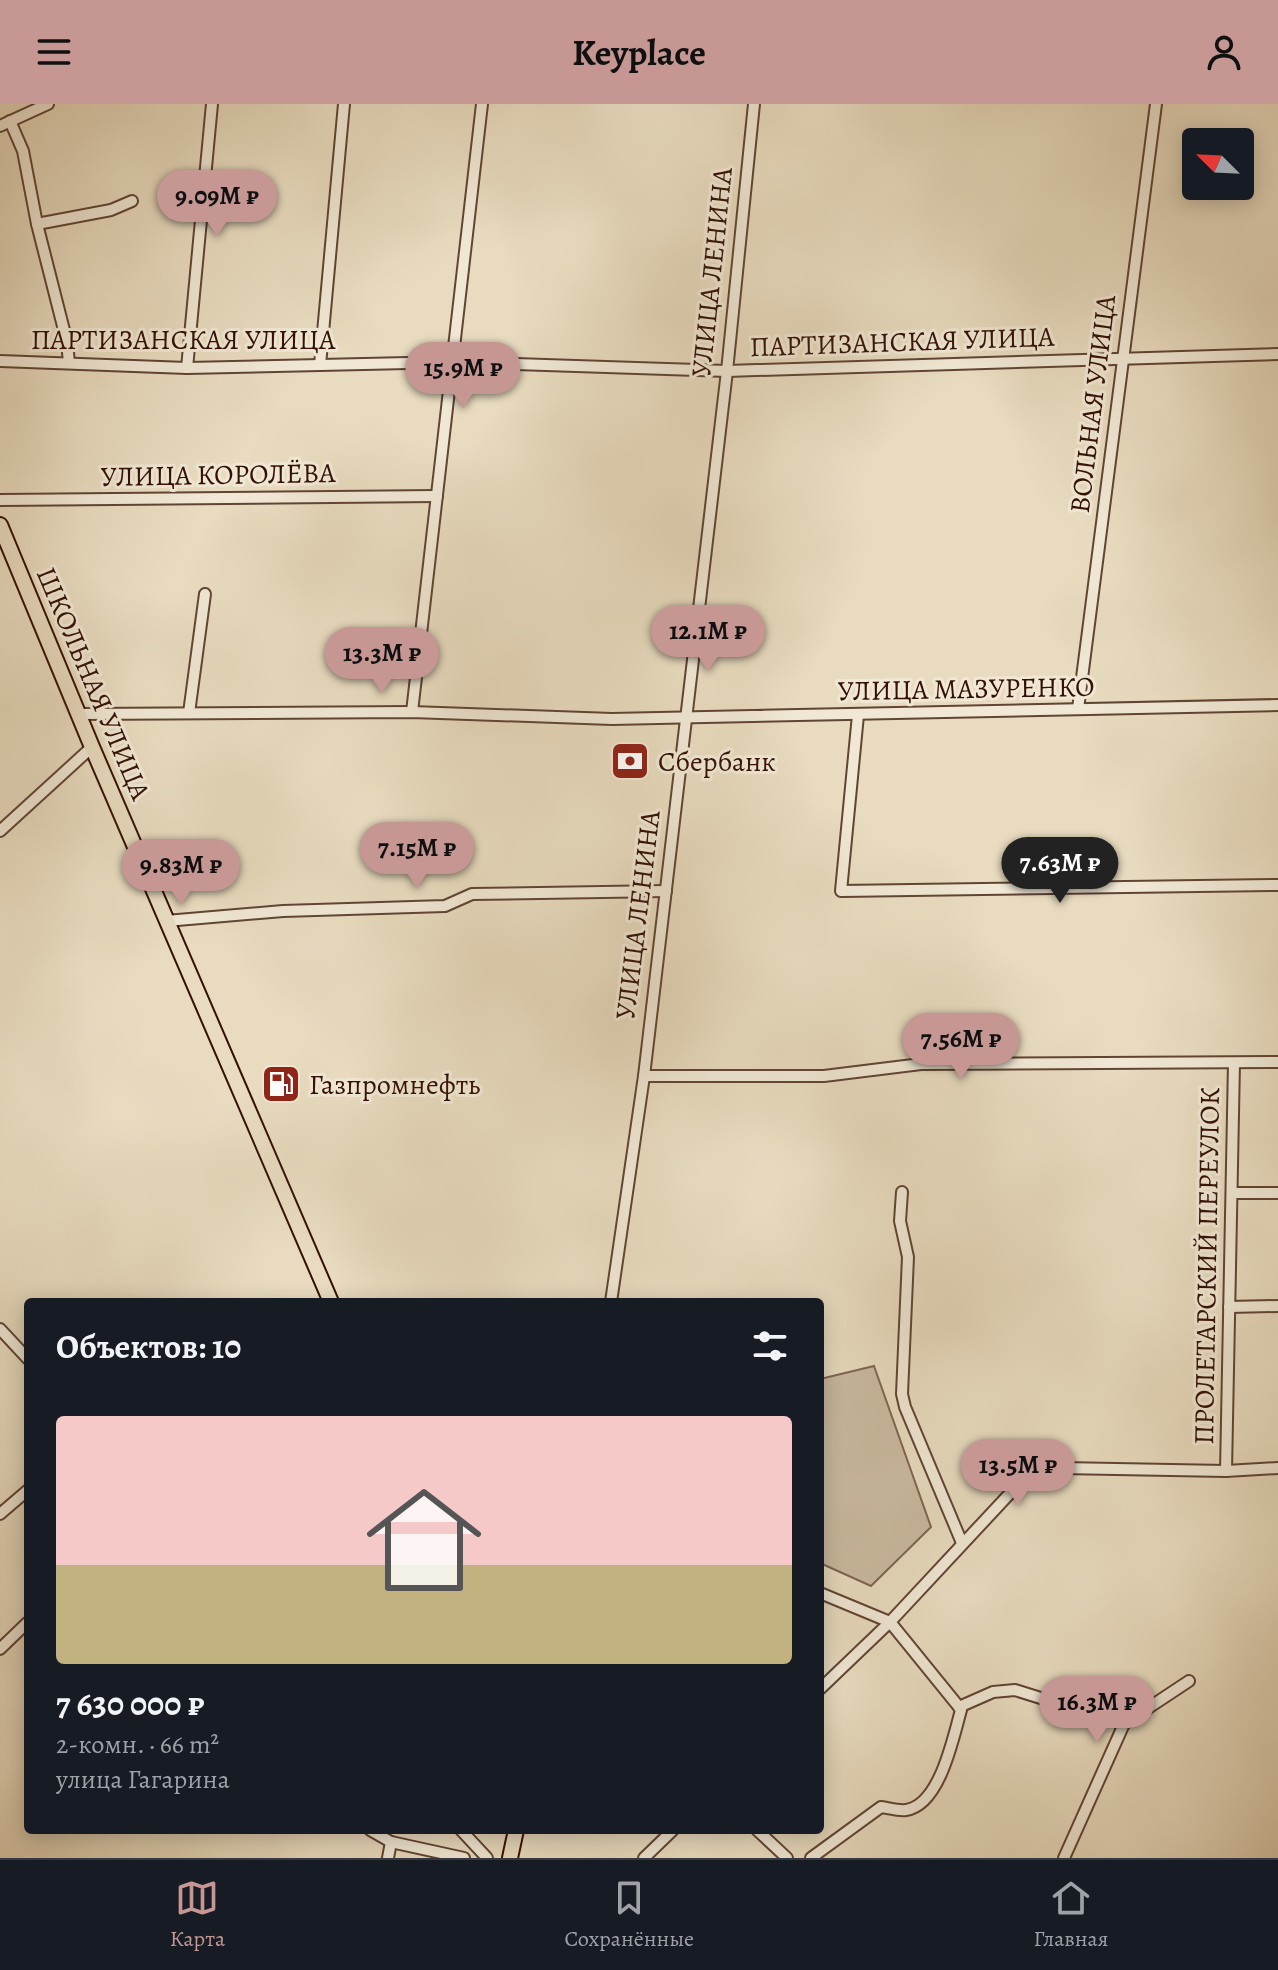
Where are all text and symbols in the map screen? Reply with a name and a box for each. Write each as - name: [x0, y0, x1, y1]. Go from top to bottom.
- text: Keyplace: [572, 28, 706, 77]
- icon: menu: [32, 30, 76, 74]
- icon: person: [1202, 30, 1246, 74]
- north arrow: [1182, 128, 1254, 200]
- map controls: [1182, 128, 1254, 200]
- street label: УЛИЦА ЛЕНИНА: [682, 165, 742, 379]
- pin: 9.09M ₽: [143, 170, 291, 238]
- text: 9.09M ₽: [175, 178, 259, 213]
- street label: ВОЛЬНАЯ УЛИЦА: [1061, 292, 1125, 515]
- street label: ПАРТИЗАНСКАЯ УЛИЦА: [749, 318, 1056, 366]
- street label: ПАРТИЗАНСКАЯ УЛИЦА: [31, 321, 336, 359]
- pin: 15.9M ₽: [389, 342, 537, 410]
- text: 15.9M ₽: [423, 350, 503, 385]
- street label: УЛИЦА КОРОЛЁВА: [100, 454, 336, 496]
- street label: ШКОЛЬНАЯ УЛИЦА: [27, 561, 160, 806]
- pin: 12.1M ₽: [634, 605, 782, 673]
- text: 12.1M ₽: [669, 613, 747, 648]
- pin: 13.3M ₽: [308, 627, 456, 695]
- text: 13.3M ₽: [343, 635, 421, 670]
- street label: УЛИЦА МАЗУРЕНКО: [837, 668, 1095, 710]
- bank icon: Сбербанк: [609, 740, 651, 782]
- place label: Сбербанк: [658, 743, 776, 781]
- street label: УЛИЦА ЛЕНИНА: [606, 808, 670, 1022]
- pin: 7.15M ₽: [343, 822, 491, 890]
- text: 7.15M ₽: [378, 830, 456, 865]
- pin: 7.63M ₽: [986, 837, 1134, 905]
- pin: 9.83M ₽: [107, 839, 255, 907]
- text: 7.63M ₽: [1019, 845, 1101, 880]
- text: 9.83M ₽: [140, 847, 222, 882]
- pin: 7.56M ₽: [887, 1013, 1035, 1081]
- text: 7.56M ₽: [920, 1021, 1002, 1056]
- fuel station icon: Газпромнефть: [260, 1063, 302, 1105]
- place label: Газпромнефть: [309, 1066, 480, 1104]
- street label: ПРОЛЕТАРСКИЙ ПЕРЕУЛОК: [1185, 1087, 1229, 1445]
- text: Объектов: 10: [56, 1323, 241, 1370]
- icon: filters: [748, 1324, 792, 1368]
- pin: 13.5M ₽: [944, 1439, 1092, 1507]
- text: 13.5M ₽: [979, 1447, 1057, 1482]
- icon: home: [352, 1468, 496, 1612]
- pin: 16.3M ₽: [1023, 1676, 1171, 1744]
- text: 7 630 000 ₽: [56, 1680, 204, 1727]
- text: 16.3M ₽: [1057, 1684, 1137, 1719]
- text: 2-комн. · 66 m²: [56, 1727, 219, 1762]
- text: улица Гагарина: [56, 1762, 230, 1797]
- tab: Карта: [170, 1876, 225, 1954]
- tab: Сохранённые: [564, 1876, 694, 1954]
- tab: Главная: [1033, 1876, 1108, 1954]

